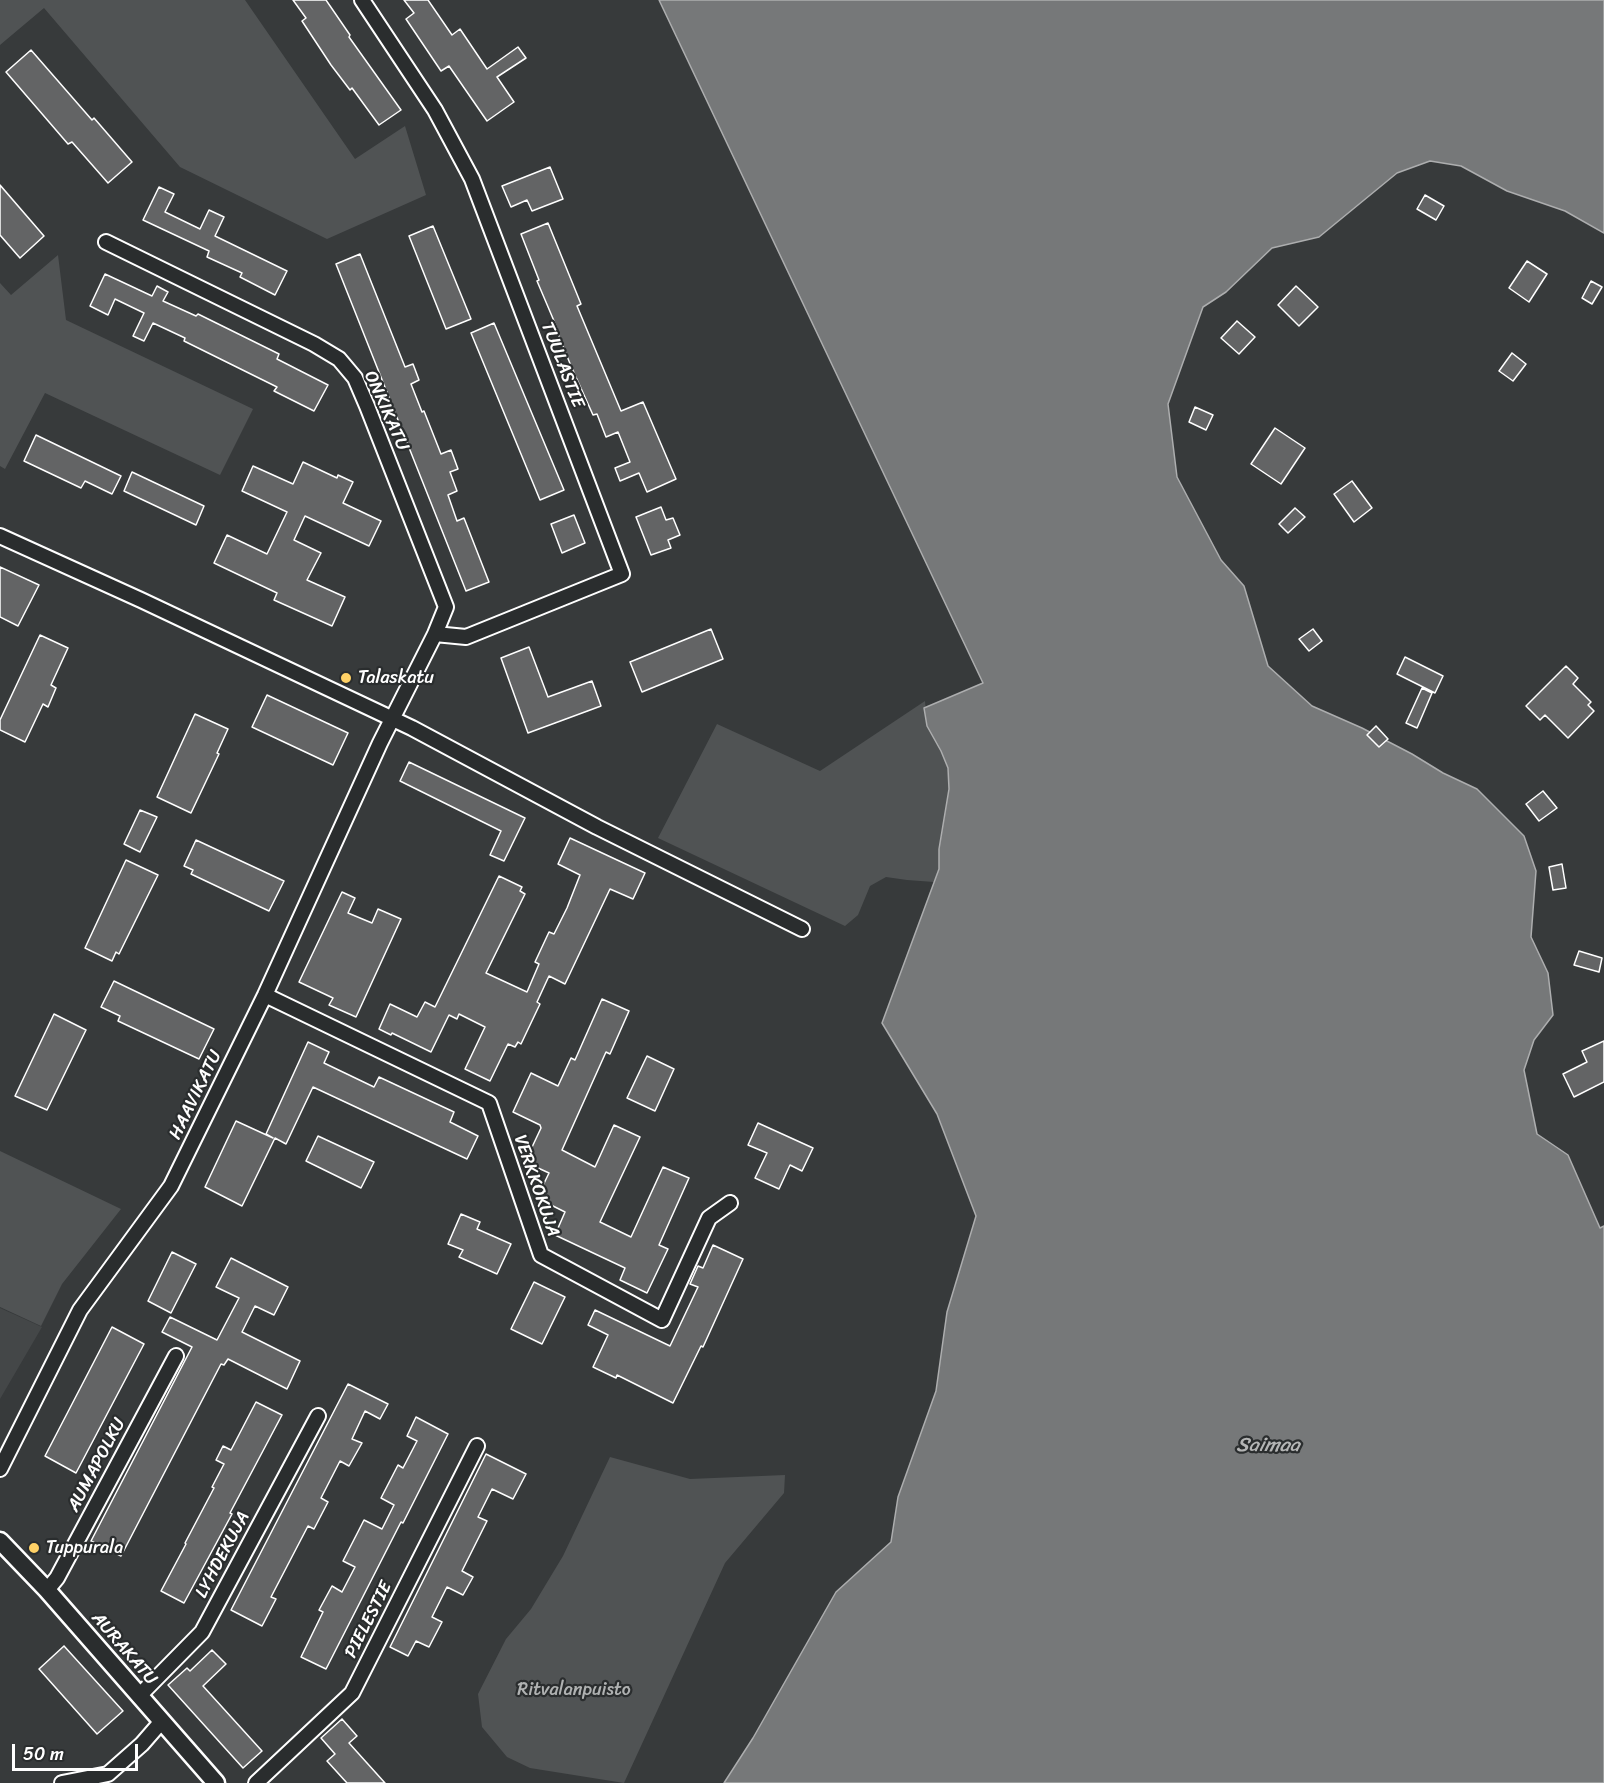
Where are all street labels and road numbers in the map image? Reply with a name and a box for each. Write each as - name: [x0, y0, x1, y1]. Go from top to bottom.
- street label: TUULASTIE: [536, 319, 588, 411]
- street label: ONKIKATU: [359, 368, 413, 454]
- street label: HAAVIKATU: [165, 1047, 227, 1143]
- street label: VERKKOKUJA: [508, 1132, 564, 1240]
- street label: AUMAPOLKU: [63, 1414, 131, 1516]
- street label: LYHDEKUJA: [191, 1508, 255, 1602]
- street label: PIELESTIE: [341, 1578, 397, 1662]
- street label: AURAKATU: [86, 1608, 162, 1690]

